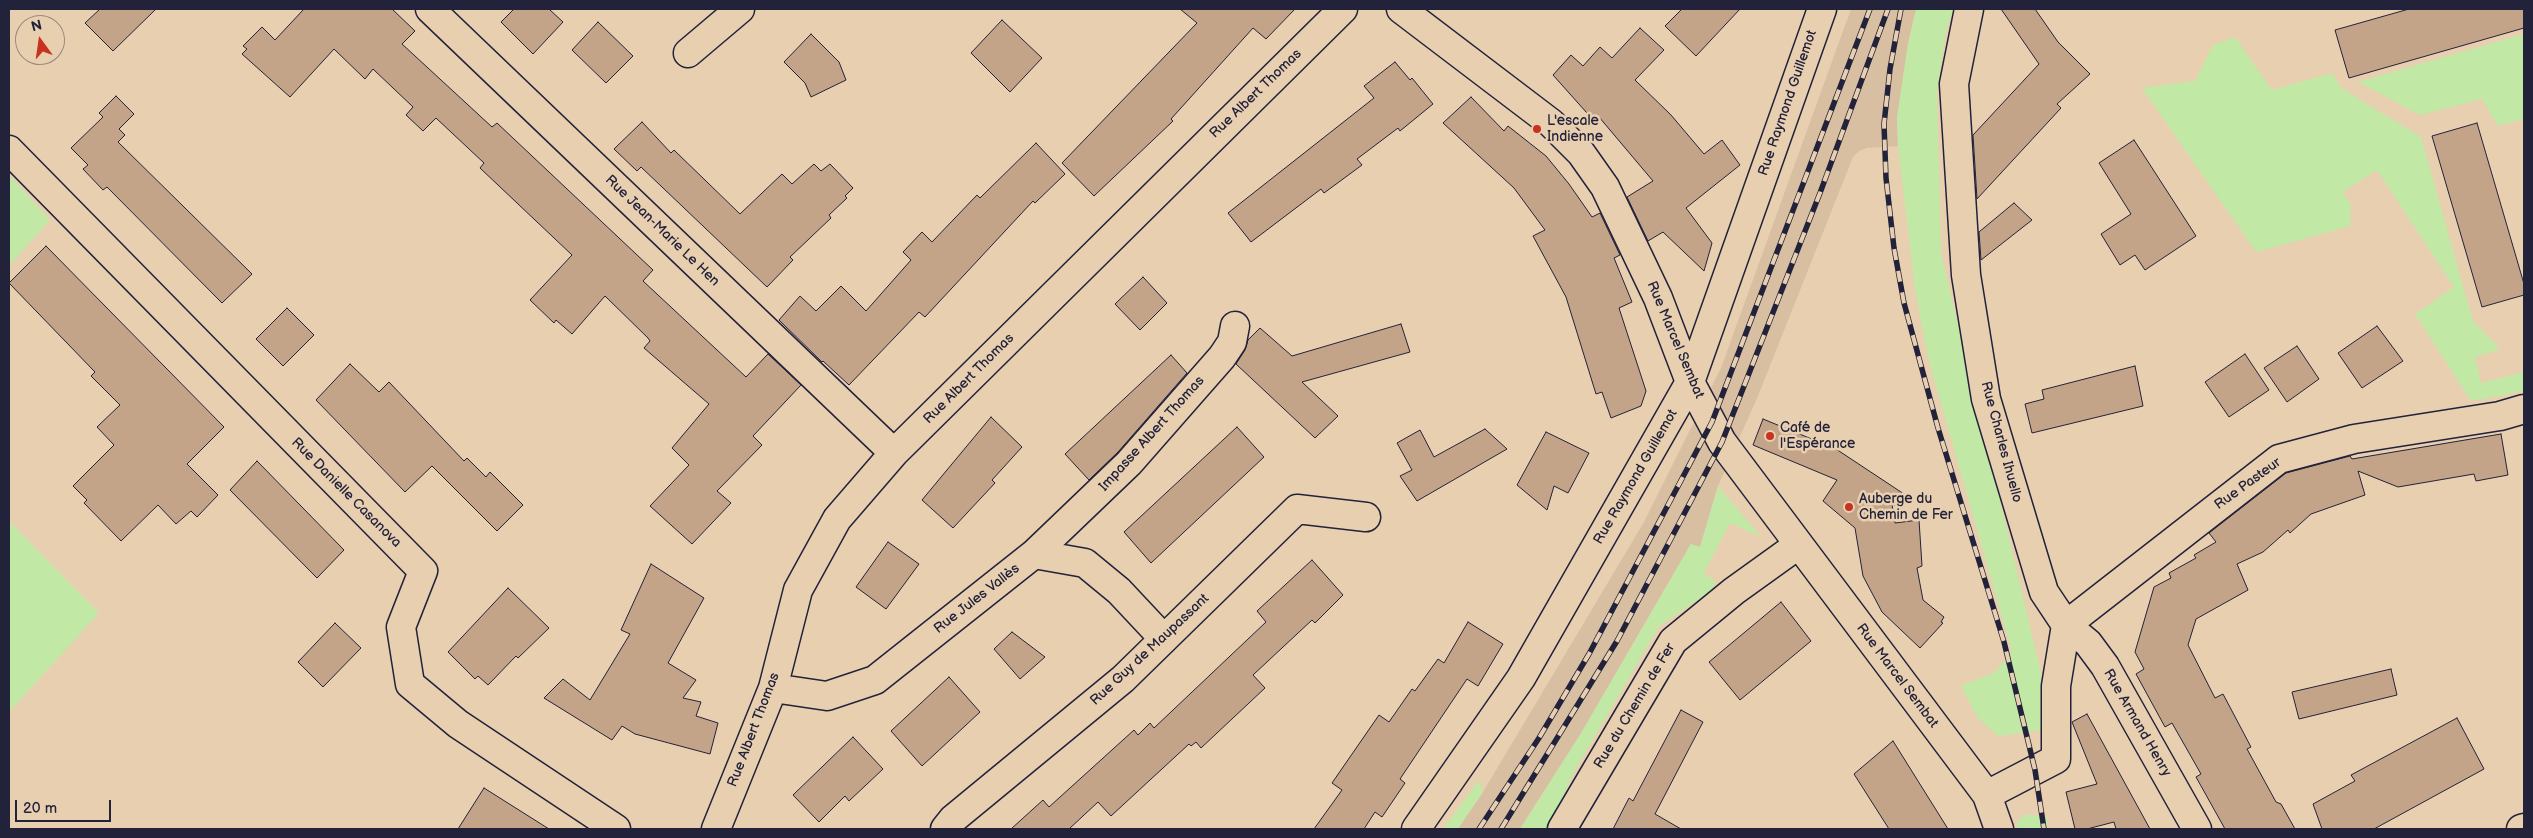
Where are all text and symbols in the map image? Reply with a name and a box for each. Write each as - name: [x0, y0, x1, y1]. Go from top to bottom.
- north arrow: [15, 15, 65, 65]
- text: N: [29, 16, 44, 35]
- street label: Rue Raymond Guillemot: [1755, 28, 1821, 178]
- street label: Rue Albert Thomas: [1207, 46, 1305, 142]
- place label: L'escale Indienne: [1547, 113, 1603, 146]
- marker: L'escale Indienne: [1531, 123, 1543, 135]
- street label: Rue Jean-Marie Le Hen: [601, 172, 723, 290]
- street label: Rue Marcel Sembat: [1643, 279, 1707, 401]
- street label: Rue Albert Thomas: [920, 330, 1018, 428]
- street label: Impasse Albert Thomas: [1096, 373, 1208, 495]
- street label: Rue Charles Ihuello: [1977, 380, 2025, 504]
- street label: Rue Raymond Guillemot: [1590, 407, 1682, 547]
- place label: Café de l'Espérance: [1780, 420, 1855, 452]
- marker: Café de l'Espérance: [1764, 430, 1776, 442]
- street label: Rue Danielle Casanova: [288, 435, 404, 551]
- street label: Rue Pasteur: [2212, 454, 2284, 514]
- place label: Auberge du Chemin de Fer: [1859, 491, 1953, 524]
- marker: Auberge du Chemin de Fer: [1843, 501, 1855, 513]
- street label: Rue Jules Vallès: [931, 560, 1023, 638]
- street label: Rue Guy de Maupassant: [1087, 591, 1213, 709]
- street label: Rue Marcel Sembat: [1852, 621, 1942, 731]
- street label: Rue du Chemin de Fer: [1591, 640, 1679, 772]
- street label: Rue Armand Henry: [2099, 666, 2175, 780]
- street label: Rue Albert Thomas: [724, 670, 784, 790]
- scale bar: [18, 790, 114, 822]
- text: 20 m: [23, 799, 57, 818]

